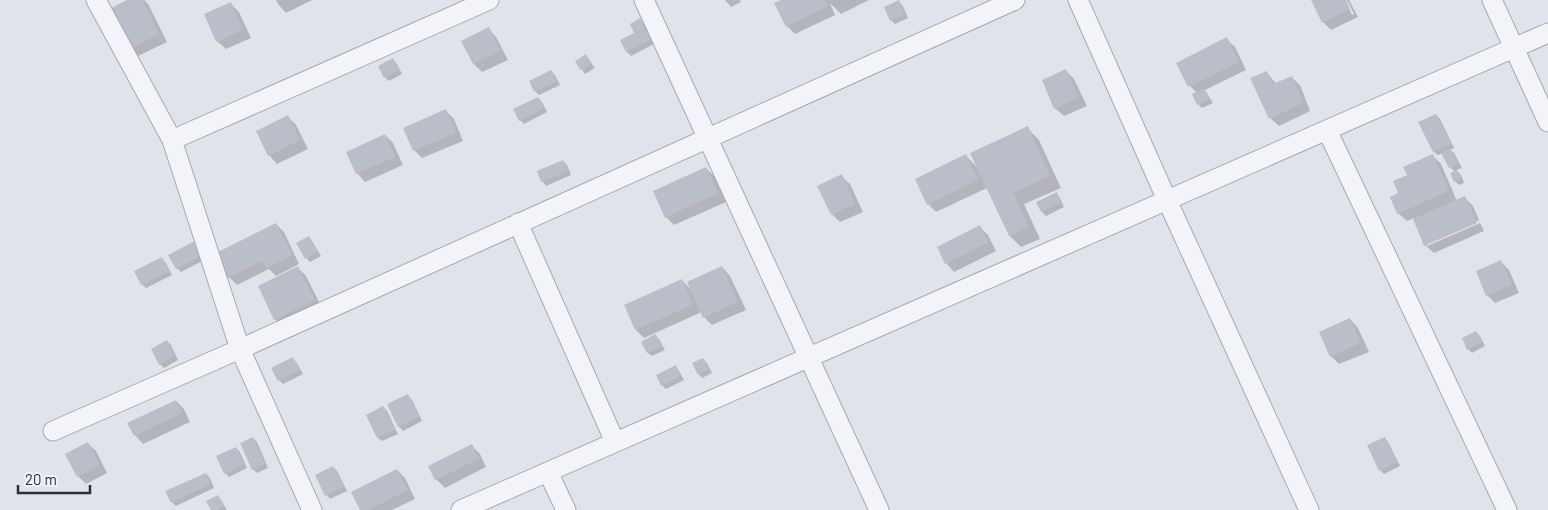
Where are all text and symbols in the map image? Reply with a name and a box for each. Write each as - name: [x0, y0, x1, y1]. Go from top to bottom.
- scale bar: [18, 462, 90, 494]
- text: 20 m: [25, 470, 57, 488]

